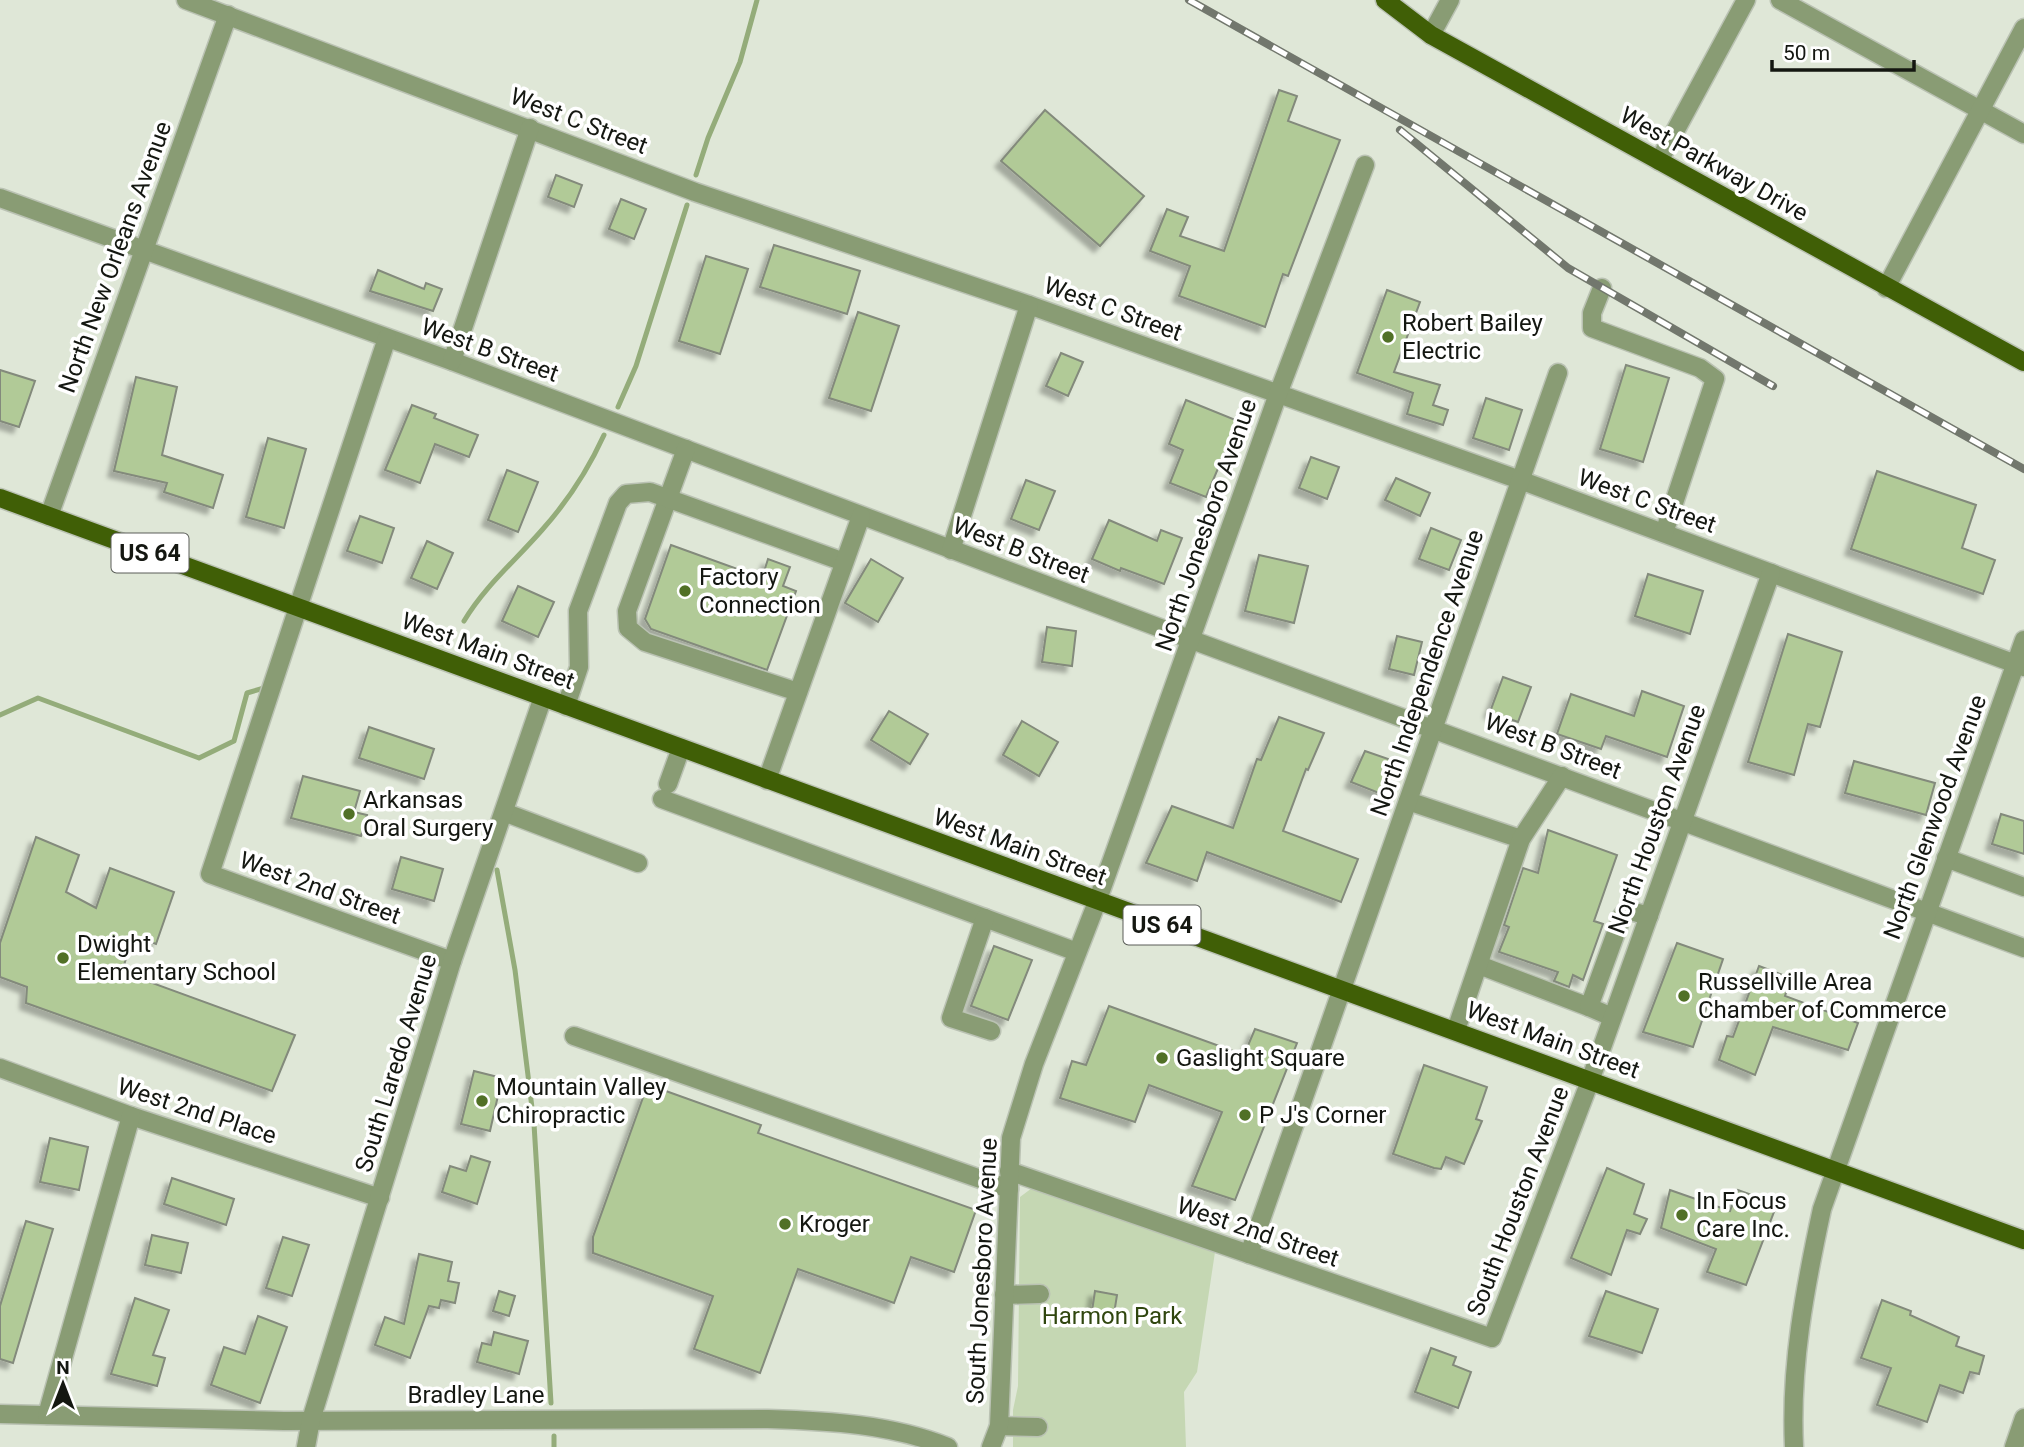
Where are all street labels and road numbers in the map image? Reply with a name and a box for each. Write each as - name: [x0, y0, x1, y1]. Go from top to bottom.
- street label: West C Street: [506, 82, 652, 160]
- street label: West Parkway Drive: [1615, 101, 1813, 227]
- street label: North New Orleans Avenue: [53, 117, 177, 397]
- street label: West C Street: [1040, 271, 1186, 347]
- street label: West B Street: [418, 312, 563, 388]
- street label: North Jonesboro Avenue: [1150, 395, 1262, 655]
- street label: West C Street: [1574, 463, 1720, 539]
- street label: West B Street: [949, 511, 1093, 589]
- street label: North Independence Avenue: [1365, 526, 1489, 820]
- road number: US 64: [111, 534, 188, 572]
- street label: West Main Street: [398, 607, 579, 695]
- street label: North Glenwood Avenue: [1878, 691, 1992, 943]
- street label: North Houston Avenue: [1602, 701, 1712, 937]
- street label: West B Street: [1481, 707, 1625, 785]
- street label: West Main Street: [930, 803, 1111, 891]
- street label: West 2nd Street: [236, 846, 405, 930]
- road number: US 64: [1124, 906, 1200, 944]
- street label: South Laredo Avenue: [350, 951, 442, 1175]
- street label: West Main Street: [1463, 996, 1644, 1084]
- street label: West 2nd Place: [114, 1072, 280, 1150]
- street label: South Houston Avenue: [1461, 1082, 1575, 1320]
- street label: South Jonesboro Avenue: [961, 1137, 1003, 1405]
- street label: West 2nd Street: [1173, 1191, 1343, 1273]
- street label: Bradley Lane: [408, 1381, 544, 1409]

